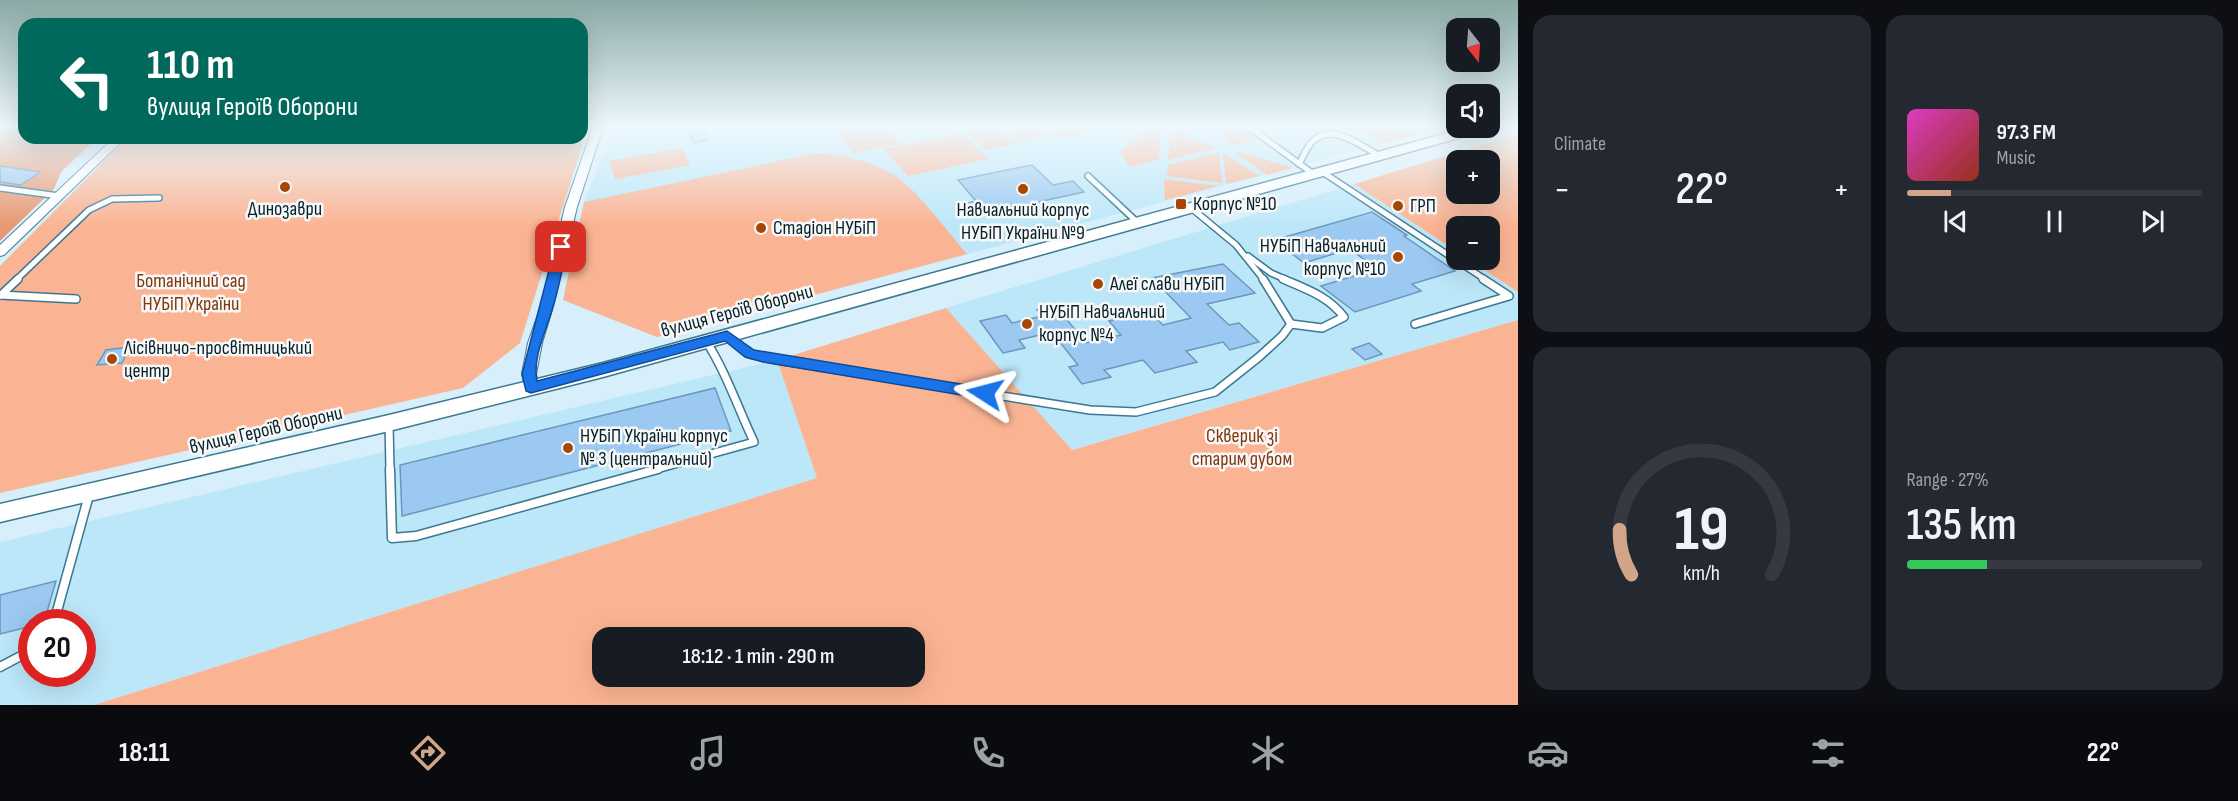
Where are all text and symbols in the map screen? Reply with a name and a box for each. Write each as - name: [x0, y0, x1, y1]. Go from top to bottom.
- north arrow: [1446, 18, 1500, 72]
- map controls: [1446, 18, 1500, 270]
- text: 110 m: [147, 40, 234, 91]
- icon: left: [48, 42, 126, 120]
- button: sound: [1446, 84, 1500, 138]
- text: вулиця Героїв Оборони: [147, 91, 358, 123]
- text: 97.3 FM: [1997, 119, 2056, 146]
- text: Climate: [1554, 132, 1606, 156]
- text: Music: [1997, 146, 2036, 170]
- button: +: [1446, 150, 1500, 204]
- text: 22°: [1676, 162, 1728, 217]
- text: −: [1554, 170, 1570, 210]
- text: +: [1833, 170, 1849, 210]
- marker: Динозаври: [278, 180, 292, 194]
- marker: Навчальний корпус НУБіП України №9: [1016, 182, 1030, 196]
- place label: Корпус №10: [1193, 192, 1277, 216]
- place label: ГРП: [1410, 194, 1436, 218]
- place label: Динозаври: [248, 197, 322, 221]
- marker: Корпус №10: [1174, 197, 1188, 211]
- place label: Навчальний корпус НУБіП України №9: [957, 198, 1089, 245]
- marker: ГРП: [1391, 199, 1405, 213]
- icon: previous: [1939, 205, 1972, 238]
- icon: pause: [2038, 205, 2071, 238]
- icon: next: [2136, 205, 2169, 238]
- place label: Стадіон НУБіП: [773, 216, 876, 240]
- button: −: [1446, 216, 1500, 270]
- pin: [535, 221, 586, 272]
- marker: Стадіон НУБіП: [754, 221, 768, 235]
- icon: arrive: [544, 230, 577, 263]
- place label: НУБіП Навчальний корпус №10: [1260, 234, 1386, 281]
- marker: НУБіП Навчальний корпус №10: [1391, 250, 1405, 264]
- park label: Ботанічний сад НУБіП України: [136, 269, 246, 316]
- place label: Алеї слави НУБіП: [1109, 272, 1225, 296]
- marker: Алеї слави НУБіП: [1091, 277, 1105, 291]
- street label: вулиця Героїв Оборони: [658, 279, 816, 343]
- place label: НУБіП Навчальний корпус №4: [1039, 300, 1165, 347]
- marker: НУБіП Навчальний корпус №4: [1020, 317, 1034, 331]
- place label: Лісівничо-просвітницький центр: [123, 336, 312, 383]
- marker: Лісівничо-просвітницький центр: [105, 352, 119, 366]
- position arrow: [953, 361, 1017, 425]
- street label: вулиця Героїв Оборони: [187, 401, 345, 459]
- place label: НУБіП України корпус № 3 (центральний): [580, 424, 728, 471]
- park label: Скверик зі старим дубом: [1192, 424, 1292, 471]
- marker: НУБіП України корпус № 3 (центральний): [561, 441, 575, 455]
- text: Range · 27%: [1907, 468, 1989, 492]
- text: 19: [1675, 493, 1729, 568]
- text: 135 km: [1907, 498, 2017, 553]
- text: km/h: [1683, 562, 1720, 587]
- speed limit sign: 20: [18, 609, 96, 687]
- text: 18:12 · 1 min · 290 m: [683, 643, 834, 670]
- icon: directions: [407, 732, 449, 774]
- icon: music: [687, 732, 729, 774]
- icon: phone: [967, 732, 1009, 774]
- icon: climate: [1247, 732, 1289, 774]
- icon: car: [1527, 732, 1569, 774]
- icon: filters: [1807, 732, 1849, 774]
- text: 18:11: [119, 737, 169, 769]
- text: 22°: [2087, 737, 2119, 769]

